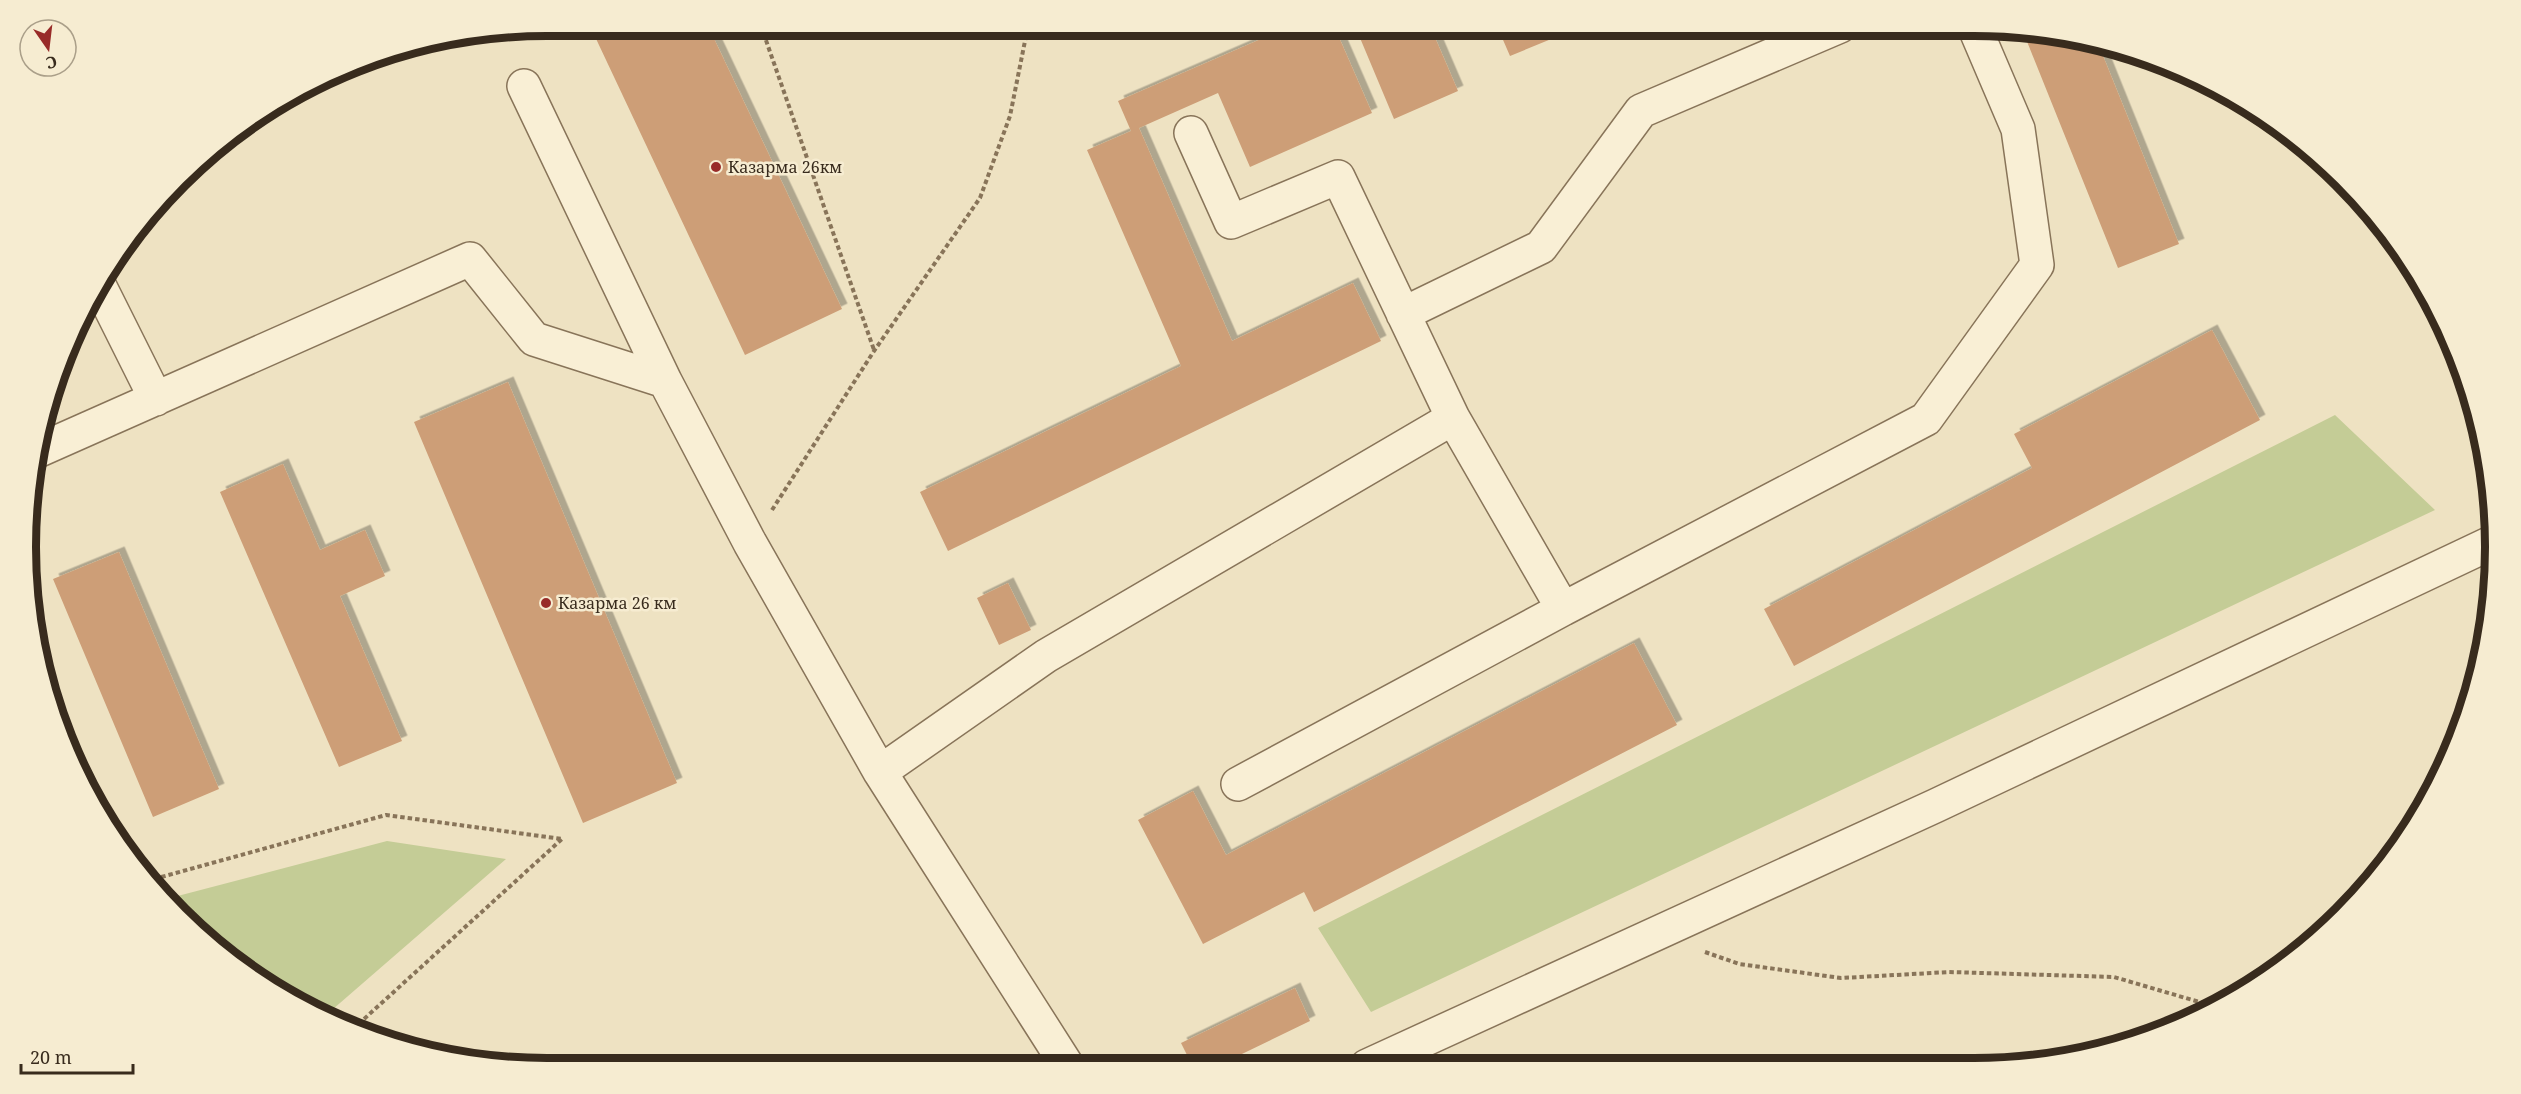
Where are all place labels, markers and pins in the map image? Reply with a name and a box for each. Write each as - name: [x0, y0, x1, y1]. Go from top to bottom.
- place label: Казарма 26км: [728, 156, 842, 178]
- marker: Казарма 26км: [709, 160, 723, 174]
- place label: Казарма 26 км: [558, 592, 676, 614]
- marker: Казарма 26 км: [539, 596, 553, 610]

